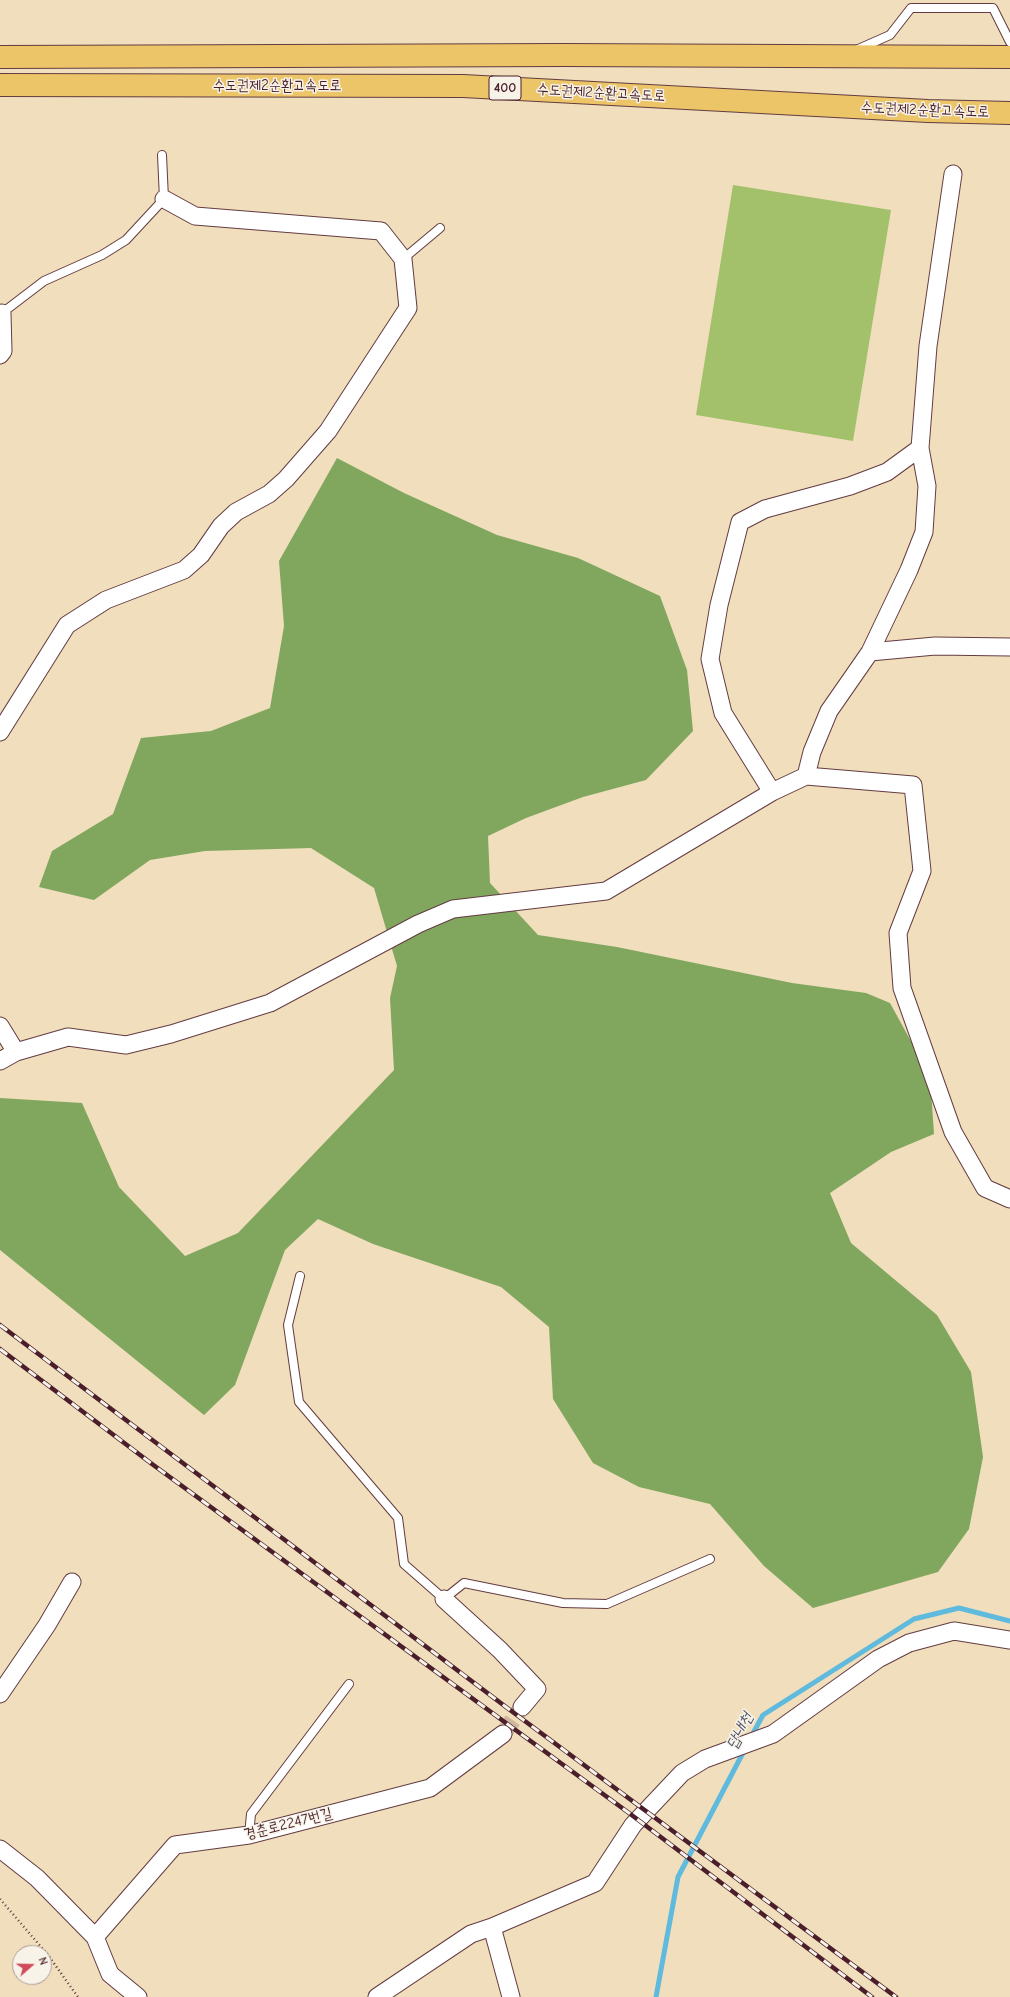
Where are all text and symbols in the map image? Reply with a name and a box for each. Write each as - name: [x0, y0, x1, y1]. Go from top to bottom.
- road number: 400: [489, 76, 521, 100]
- street label: 수도권제2순환고속도로: [213, 77, 341, 95]
- street label: 수도권제2순환고속도로: [536, 81, 666, 105]
- street label: 수도권제2순환고속도로: [860, 99, 990, 121]
- water label: 답내천: [722, 1709, 758, 1753]
- street label: 경춘로2247번길: [242, 1804, 334, 1844]
- north arrow: [12, 1945, 52, 1985]
- text: N: [35, 1955, 50, 1967]

